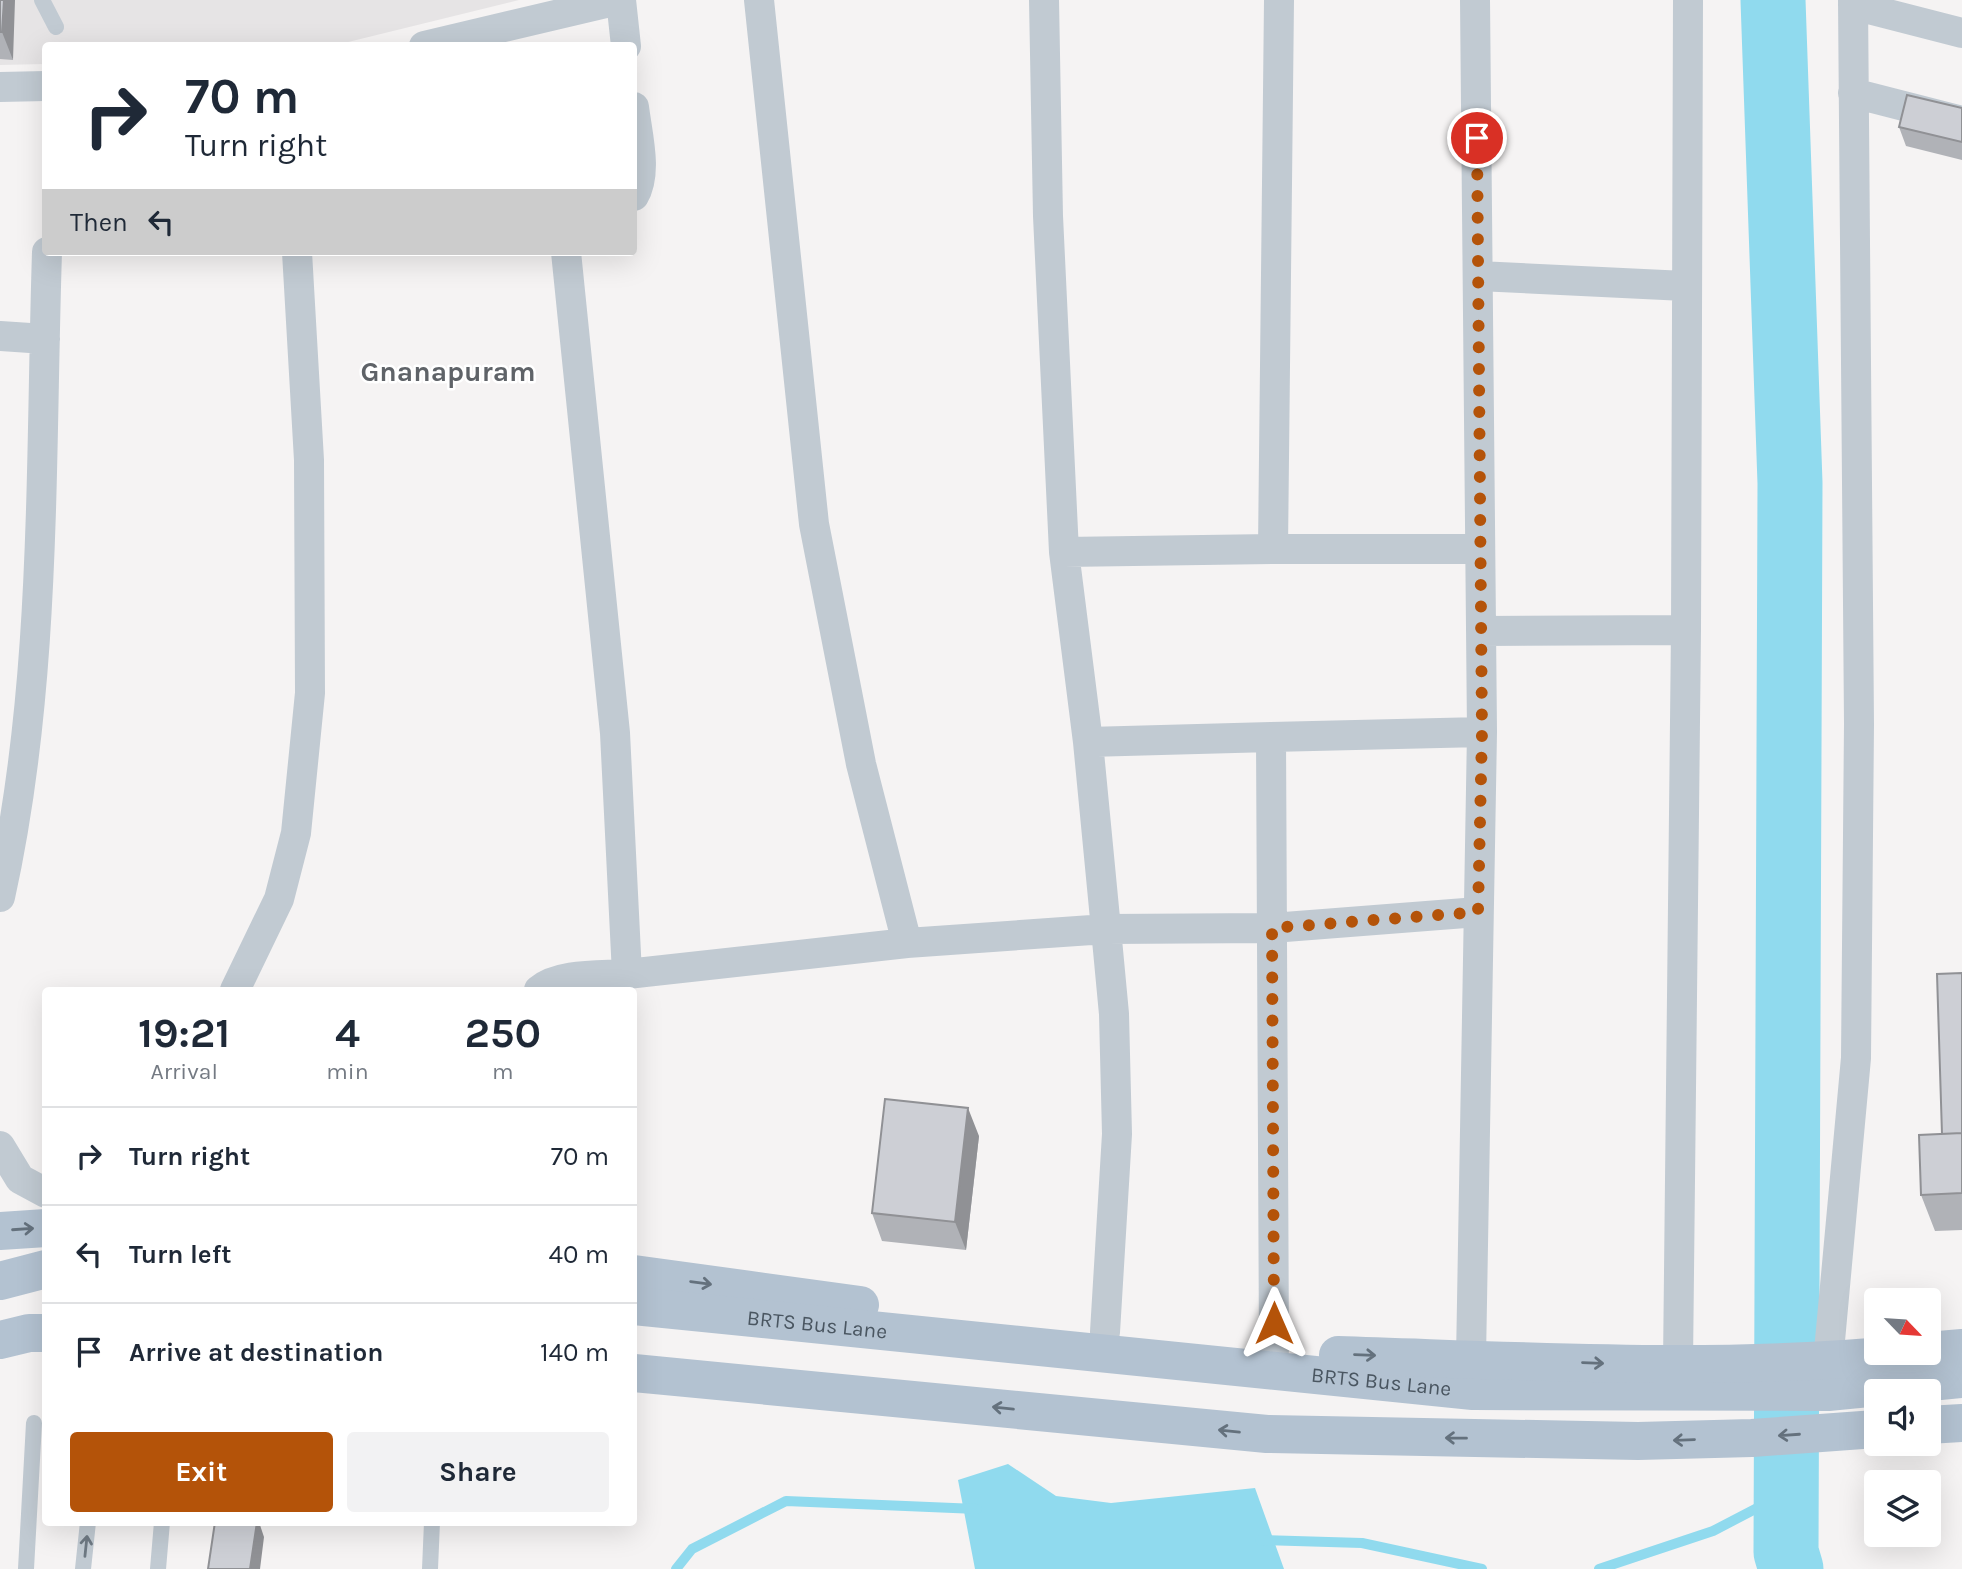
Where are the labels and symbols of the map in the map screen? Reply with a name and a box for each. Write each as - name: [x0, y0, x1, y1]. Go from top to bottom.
- pin: [1447, 108, 1507, 168]
- district label: Gnanapuram: [360, 355, 536, 388]
- one-way arrow: [11, 1222, 34, 1235]
- one-way arrow: [689, 1277, 712, 1290]
- position arrow: [1237, 1286, 1311, 1360]
- north arrow: [1864, 1288, 1941, 1365]
- street label: BRTS Bus Lane: [746, 1306, 888, 1344]
- one-way arrow: [1354, 1349, 1377, 1362]
- one-way arrow: [1581, 1356, 1604, 1369]
- street label: BRTS Bus Lane: [1310, 1363, 1452, 1401]
- one-way arrow: [992, 1401, 1014, 1414]
- one-way arrow: [1218, 1424, 1241, 1437]
- one-way arrow: [1778, 1429, 1801, 1442]
- one-way arrow: [1445, 1431, 1468, 1445]
- one-way arrow: [1672, 1433, 1695, 1447]
- one-way arrow: [80, 1535, 93, 1558]

